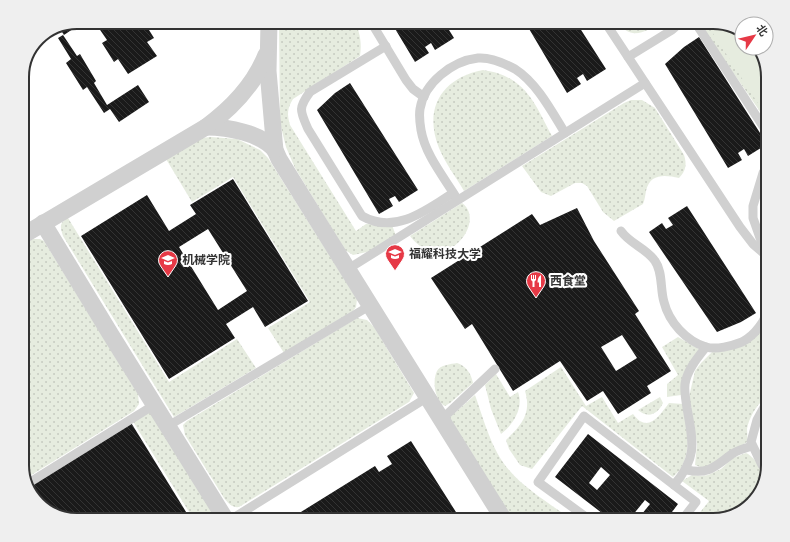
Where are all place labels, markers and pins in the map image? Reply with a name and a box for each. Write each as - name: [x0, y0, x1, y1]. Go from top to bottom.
- school or university icon: 福耀科技大学: [384, 243, 406, 271]
- place label: 福耀科技大学: [409, 247, 481, 261]
- school or university icon: 机械学院: [157, 249, 179, 277]
- place label: 机械学院: [182, 253, 230, 267]
- restaurant icon: 西食堂: [525, 270, 547, 298]
- place label: 西食堂: [550, 274, 586, 288]

